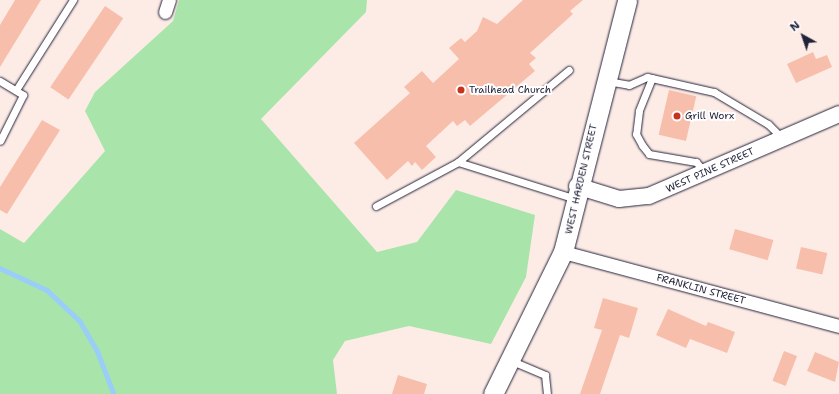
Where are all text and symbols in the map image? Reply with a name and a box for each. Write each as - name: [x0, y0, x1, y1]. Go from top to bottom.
- north arrow: [783, 16, 823, 56]
- text: N: [787, 18, 803, 35]
- place label: Trailhead Church: [469, 84, 551, 96]
- marker: Trailhead Church: [456, 85, 466, 95]
- place label: Grill Worx: [685, 110, 734, 122]
- marker: Grill Worx: [672, 111, 682, 121]
- street label: WEST HARDEN STREET: [562, 123, 600, 235]
- street label: WEST PINE STREET: [664, 145, 756, 195]
- street label: FRANKLIN STREET: [655, 271, 747, 307]

